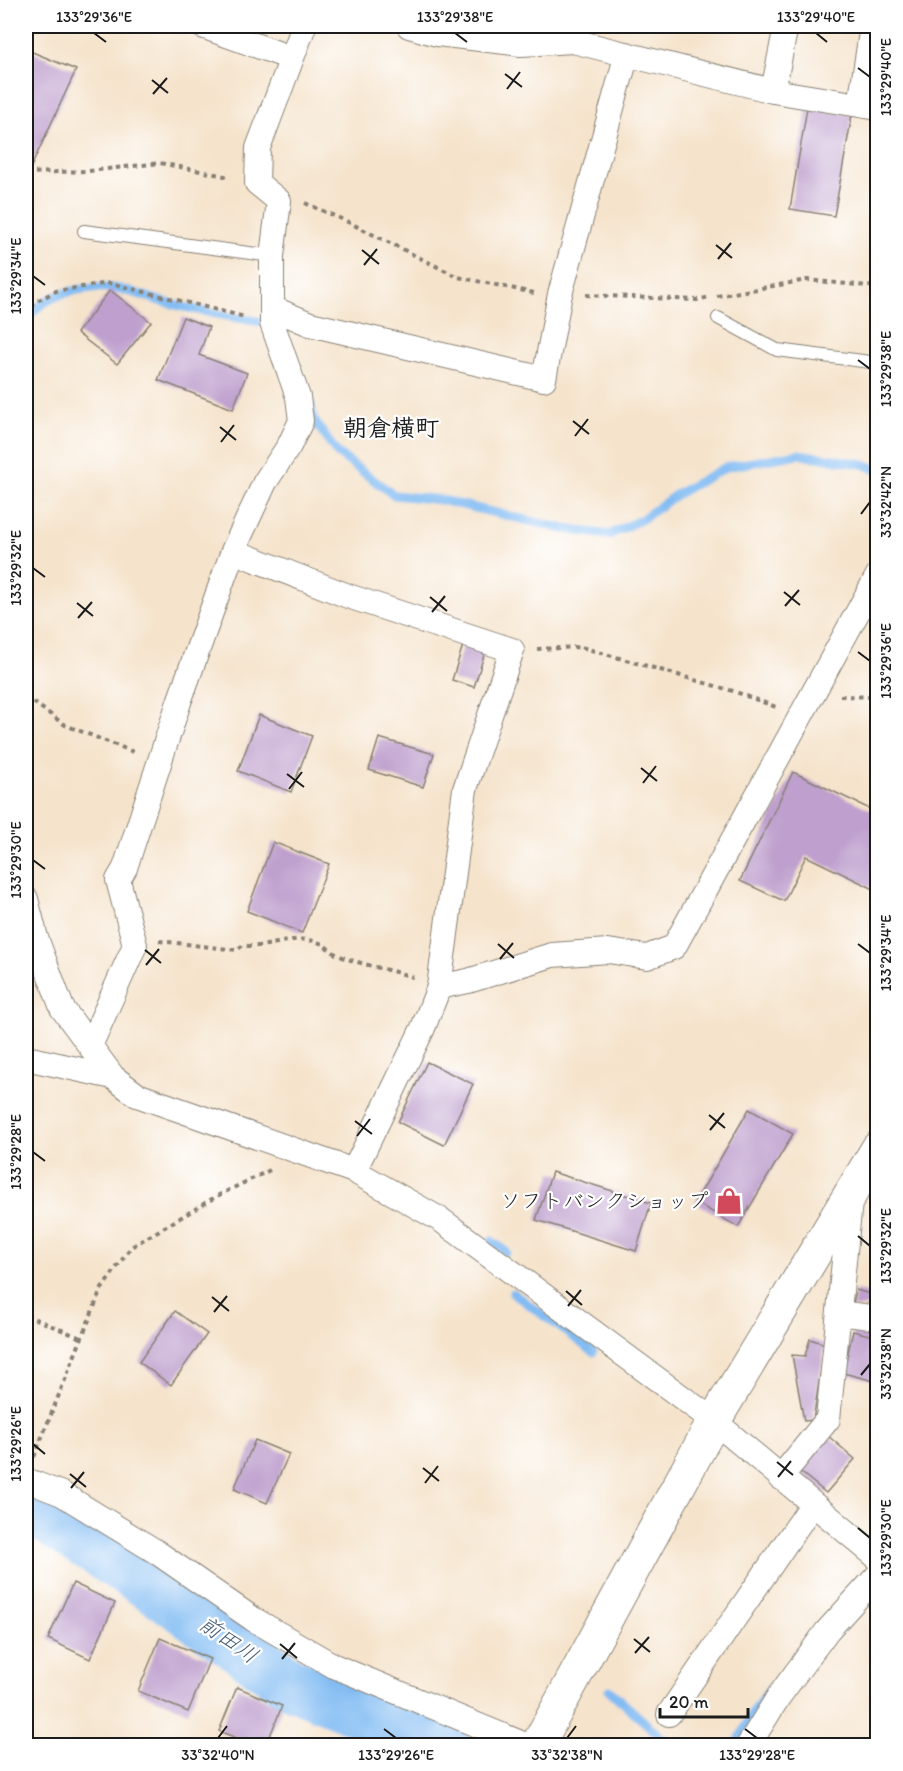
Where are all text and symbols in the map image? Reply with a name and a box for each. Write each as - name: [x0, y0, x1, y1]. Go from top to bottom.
- text: 133°29'36"E: [56, 8, 132, 26]
- text: 133°29'38"E: [417, 8, 493, 26]
- text: 133°29'40"E: [777, 8, 855, 26]
- text: 133°29'40"E: [877, 38, 895, 116]
- text: 133°29'34"E: [7, 237, 25, 315]
- text: 133°29'38"E: [877, 331, 895, 407]
- district label: 朝倉横町: [343, 413, 439, 442]
- text: 33°32'42"N: [877, 466, 895, 538]
- text: 133°29'32"E: [7, 530, 25, 606]
- text: 133°29'36"E: [877, 623, 895, 699]
- text: 133°29'30"E: [7, 821, 25, 899]
- text: 133°29'34"E: [877, 914, 895, 992]
- text: 133°29'28"E: [7, 1114, 25, 1190]
- shop icon: ソフトバンクショップ: [714, 1186, 744, 1216]
- place label: ソフトバンクショップ: [500, 1188, 709, 1213]
- text: 133°29'32"E: [877, 1208, 895, 1284]
- text: 33°32'38"N: [877, 1328, 895, 1400]
- text: 133°29'26"E: [7, 1406, 25, 1482]
- text: 133°29'30"E: [877, 1499, 895, 1577]
- water label: 前田川: [194, 1609, 263, 1669]
- scale bar: [660, 1681, 748, 1719]
- text: 20 m: [669, 1691, 709, 1713]
- text: 33°32'40"N: [181, 1746, 255, 1764]
- text: 133°29'26"E: [358, 1746, 434, 1764]
- text: 33°32'38"N: [531, 1746, 603, 1764]
- text: 133°29'28"E: [719, 1746, 795, 1764]

